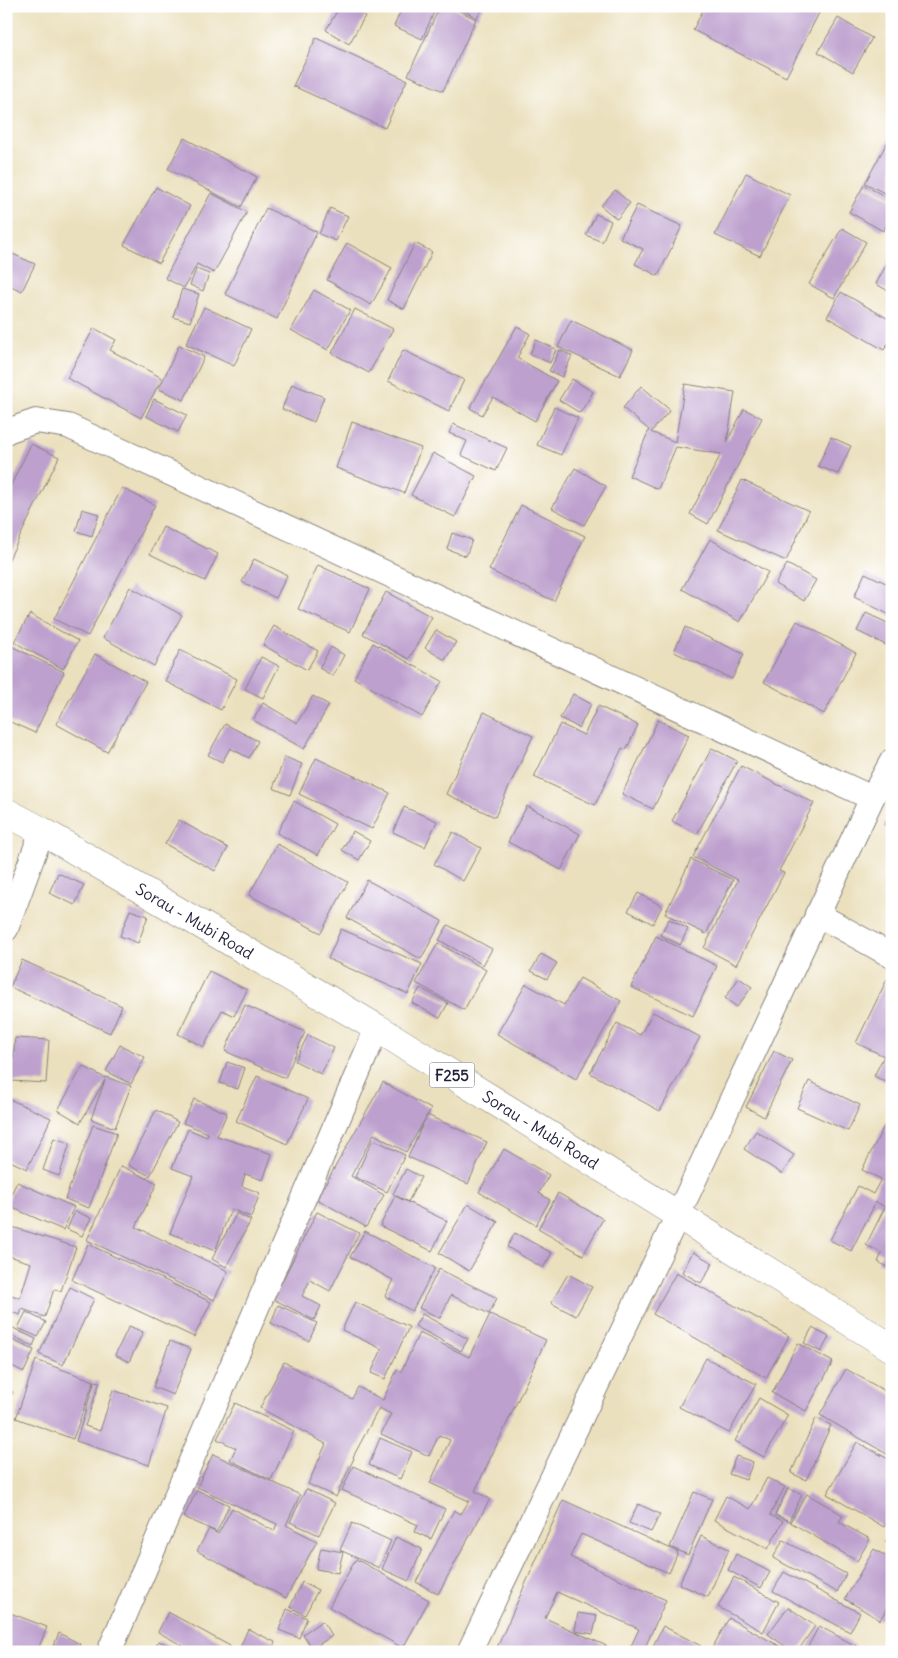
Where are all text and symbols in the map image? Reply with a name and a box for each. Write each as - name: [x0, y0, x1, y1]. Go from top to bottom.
- street label: Sorau - Mubi Road: [132, 878, 257, 963]
- road number: F255: [430, 1062, 474, 1088]
- street label: Sorau - Mubi Road: [479, 1086, 603, 1173]

